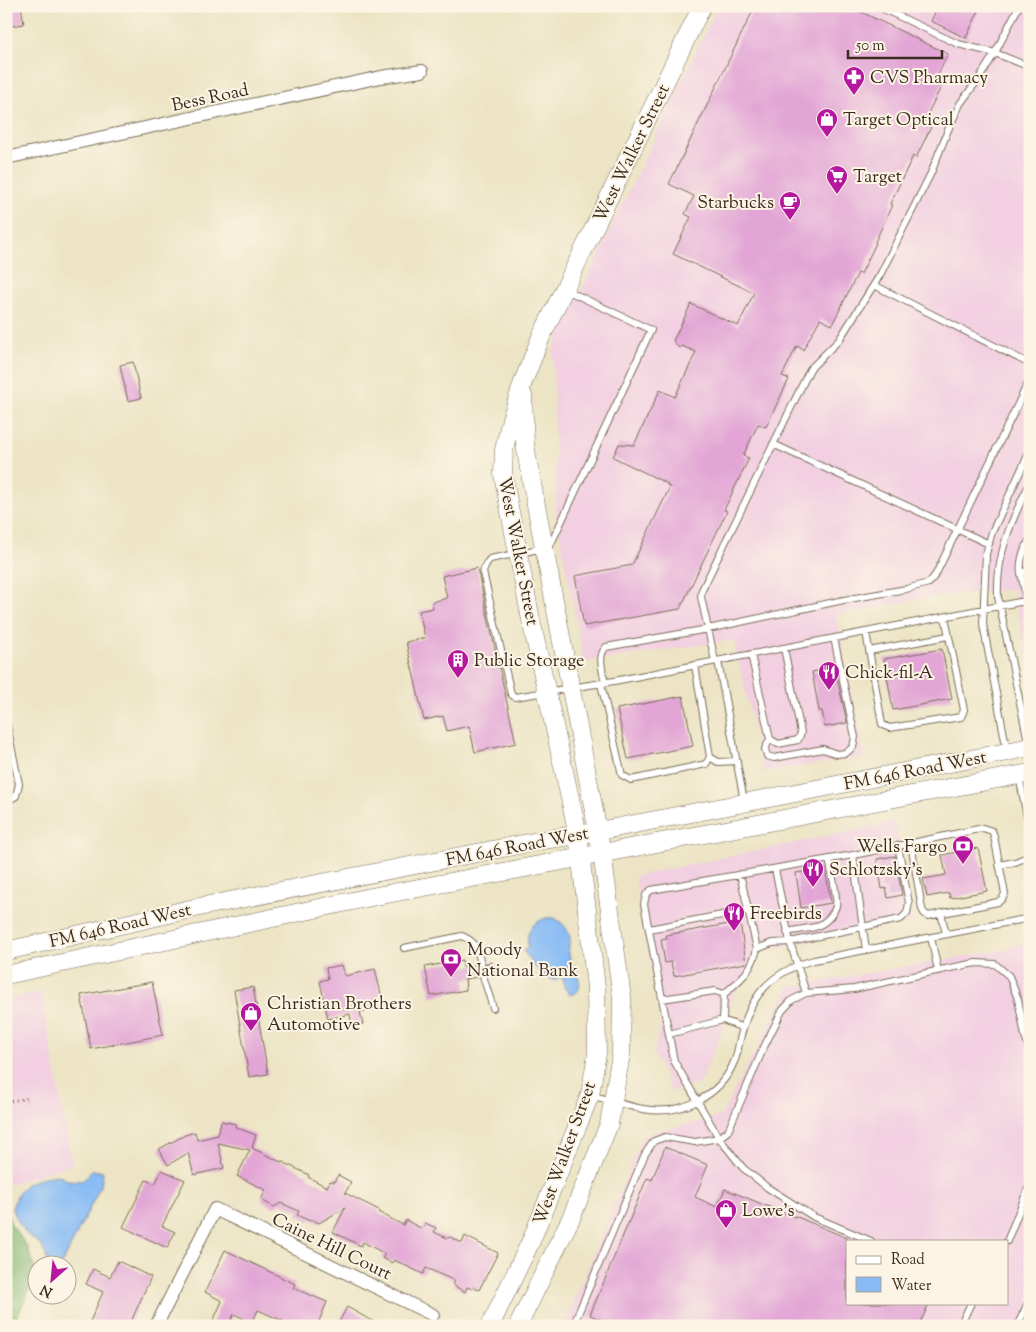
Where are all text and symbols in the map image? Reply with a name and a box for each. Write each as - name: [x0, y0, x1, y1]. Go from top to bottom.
- scale bar: [848, 28, 942, 60]
- text: 50 m: [855, 36, 885, 57]
- pharmacy icon: CVS Pharmacy: [842, 65, 866, 96]
- place label: CVS Pharmacy: [870, 66, 988, 92]
- street label: Bess Road: [169, 78, 251, 120]
- street label: West Walker Street: [588, 80, 678, 227]
- shop icon: Target Optical: [815, 107, 839, 138]
- place label: Target Optical: [843, 108, 954, 134]
- supermarket icon: Target: [825, 164, 849, 195]
- place label: Target: [853, 165, 902, 191]
- cafe icon: Starbucks: [778, 190, 802, 221]
- place label: Starbucks: [697, 191, 774, 217]
- street label: West Walker Street: [490, 475, 544, 628]
- building icon: Public Storage: [446, 648, 470, 679]
- place label: Public Storage: [474, 649, 584, 675]
- restaurant icon: Chick-fil-A: [817, 660, 841, 691]
- place label: Chick-fil-A: [845, 661, 934, 687]
- street label: FM 646 Road West: [842, 745, 989, 799]
- street label: FM 646 Road West: [444, 821, 591, 875]
- bank icon: Wells Fargo: [951, 834, 975, 865]
- place label: Wells Fargo: [856, 835, 947, 861]
- restaurant icon: Schlotzsky's: [801, 857, 825, 888]
- place label: Schlotzsky's: [829, 858, 923, 884]
- street label: FM 646 Road West: [47, 898, 194, 956]
- restaurant icon: Freebirds: [722, 901, 746, 932]
- place label: Freebirds: [750, 902, 822, 928]
- place label: Moody National Bank: [467, 938, 578, 985]
- bank icon: Moody National Bank: [439, 947, 463, 978]
- place label: Christian Brothers Automotive: [267, 992, 412, 1039]
- shop icon: Christian Brothers Automotive: [239, 1001, 263, 1032]
- street label: West Walker Street: [528, 1078, 604, 1229]
- shop icon: Lowe's: [714, 1198, 738, 1229]
- place label: Lowe's: [742, 1199, 795, 1225]
- street label: Caine Hill Court: [267, 1207, 396, 1288]
- legend: [846, 1240, 1008, 1304]
- text: Road: [891, 1250, 925, 1271]
- north arrow: [28, 1254, 78, 1304]
- text: Water: [891, 1276, 932, 1297]
- text: N: [37, 1278, 57, 1301]

